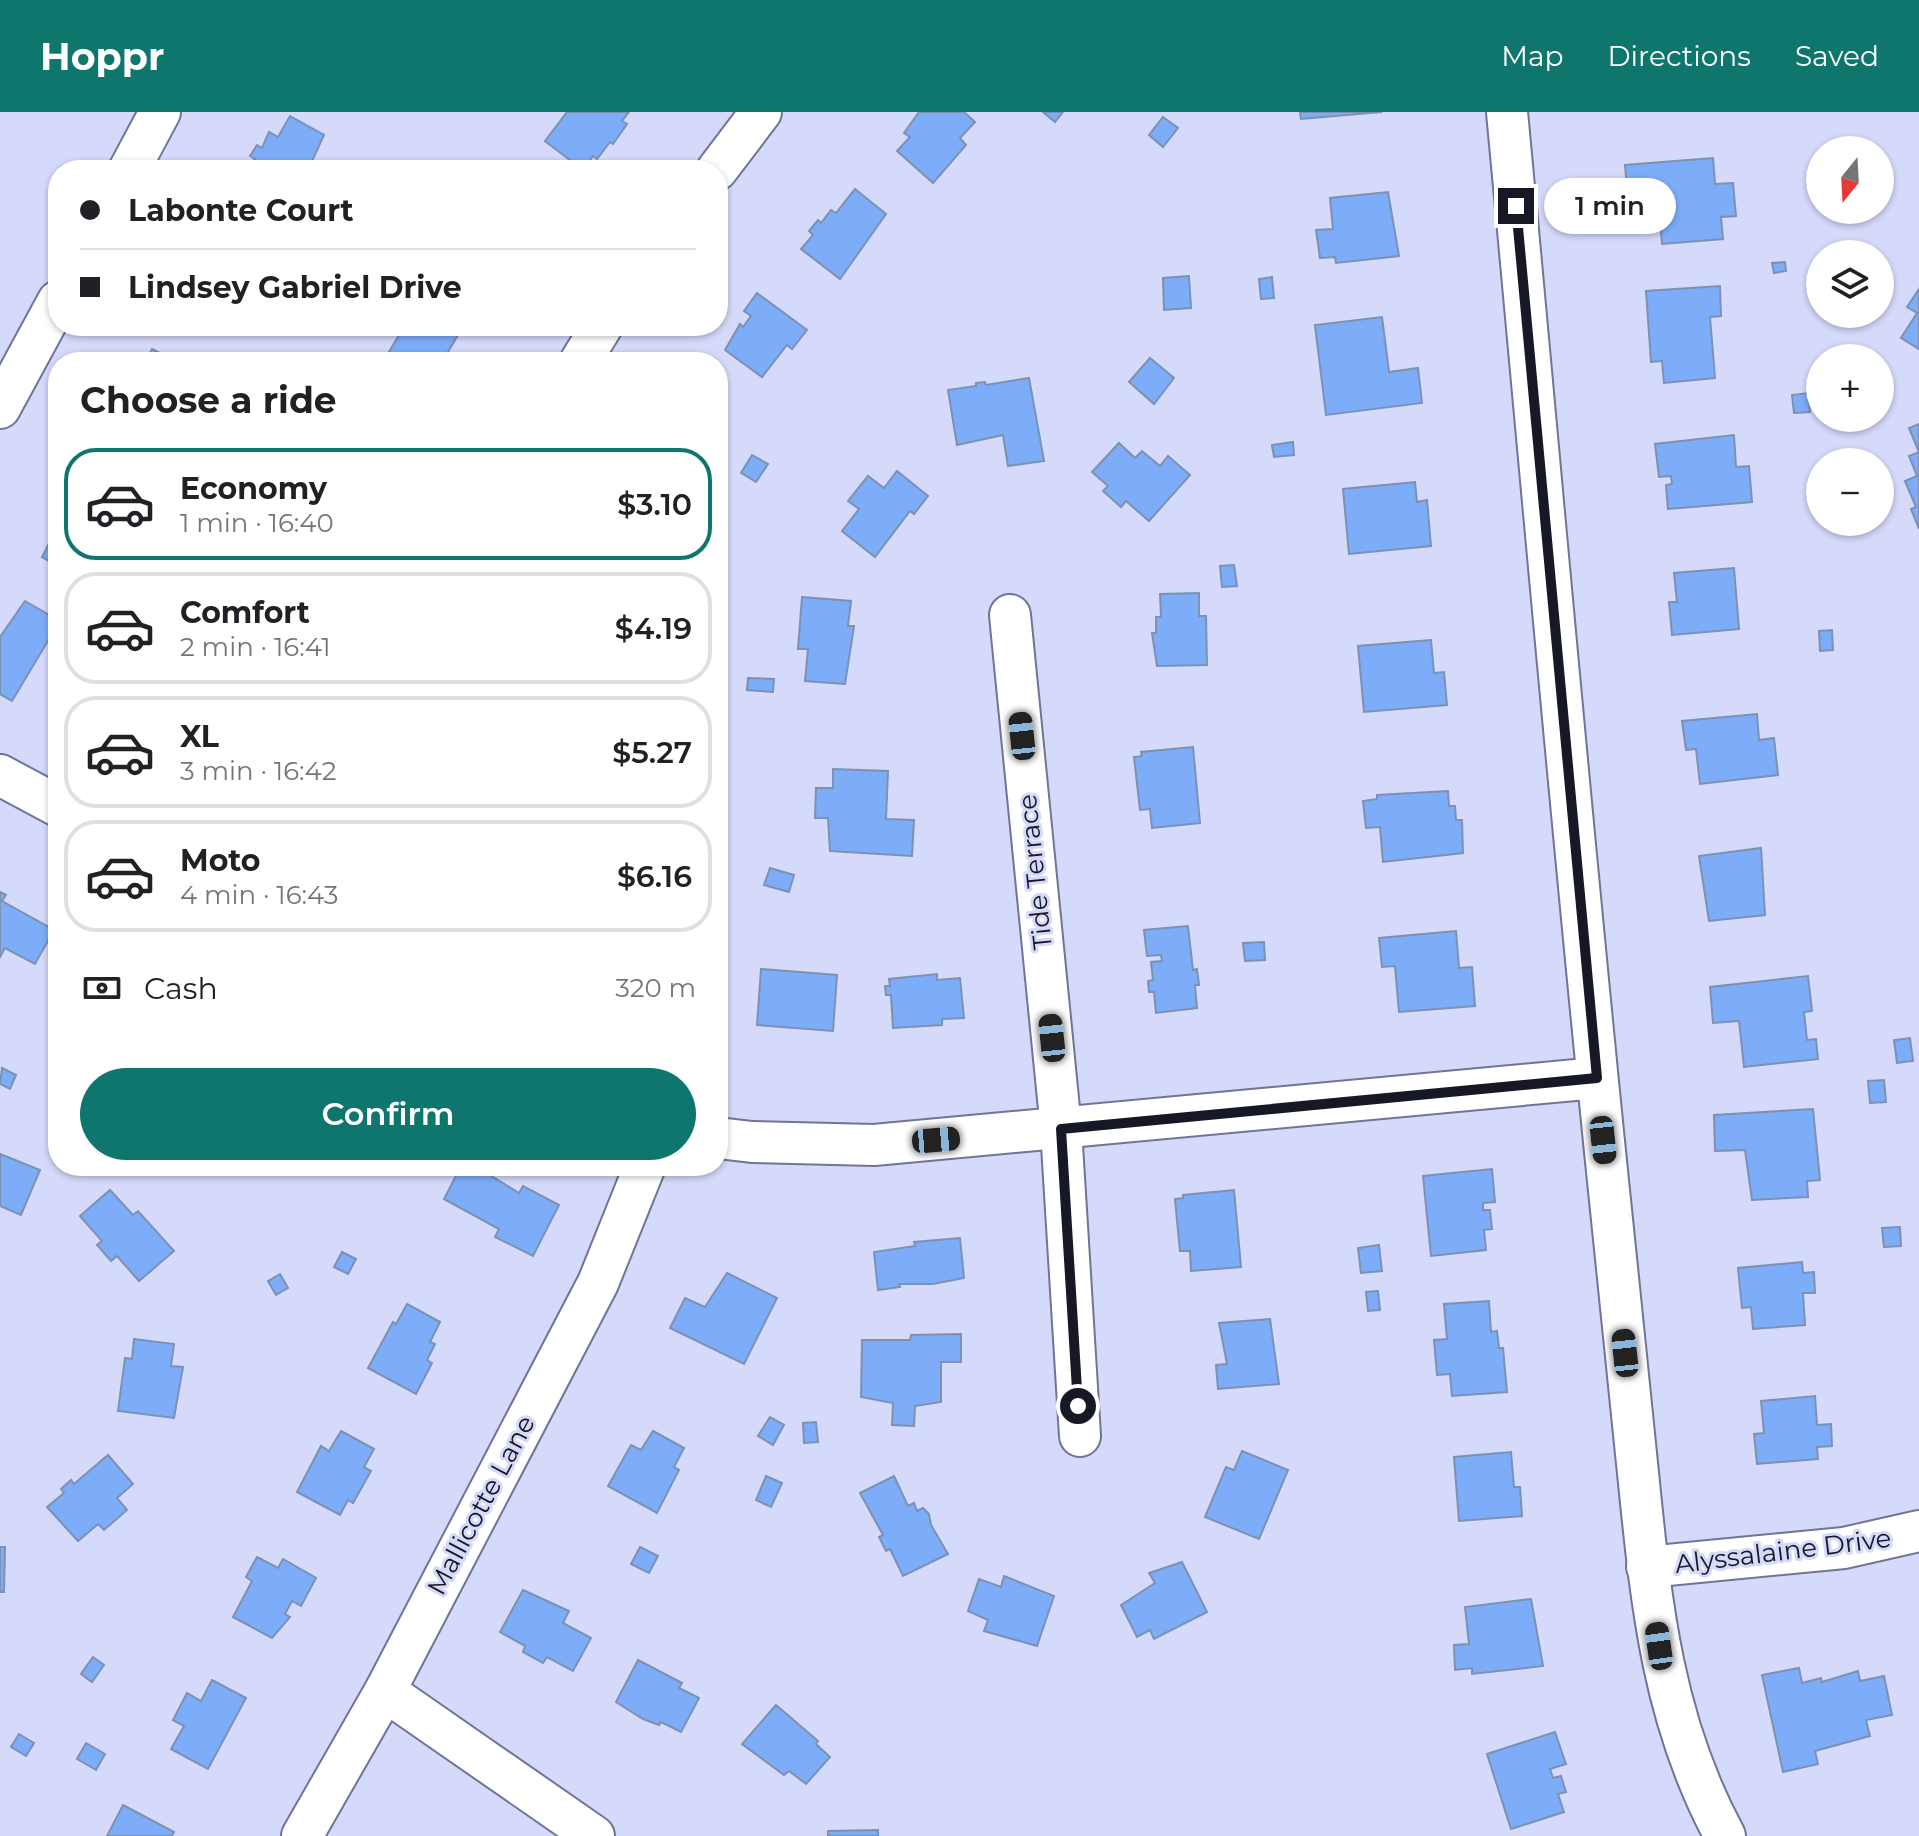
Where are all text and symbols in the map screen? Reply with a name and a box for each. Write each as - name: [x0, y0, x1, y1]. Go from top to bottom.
- text: Hoppr: [40, 33, 164, 80]
- text: Map: [1501, 39, 1563, 73]
- text: Directions: [1607, 39, 1751, 73]
- text: Saved: [1795, 39, 1879, 73]
- north arrow: [1806, 136, 1894, 224]
- map controls: [1806, 136, 1894, 536]
- callout: 1 min: [1544, 178, 1676, 234]
- route end: [1498, 188, 1534, 224]
- text: 1 min: [1575, 190, 1645, 222]
- text: Labonte Court: [128, 192, 354, 229]
- button: layers: [1806, 240, 1894, 328]
- text: Lindsey Gabriel Drive: [128, 269, 462, 306]
- button: +: [1806, 344, 1894, 432]
- text: Choose a ride: [80, 378, 337, 422]
- button: −: [1806, 448, 1894, 536]
- icon: car: [84, 468, 156, 540]
- text: Economy: [180, 470, 327, 507]
- text: $3.10: [617, 486, 692, 523]
- text: 1 min · 16:40: [180, 507, 334, 539]
- icon: car: [84, 592, 156, 664]
- text: Comfort: [180, 594, 310, 631]
- text: $4.19: [615, 610, 692, 647]
- text: 2 min · 16:41: [180, 631, 331, 663]
- car: [1008, 711, 1036, 761]
- icon: car: [84, 716, 156, 788]
- text: XL: [180, 718, 219, 755]
- text: $5.27: [612, 734, 692, 771]
- text: 3 min · 16:42: [180, 755, 336, 787]
- street label: Tide Terrace: [1011, 793, 1059, 951]
- icon: car: [84, 840, 156, 912]
- text: Moto: [180, 842, 261, 879]
- text: $6.16: [617, 858, 692, 895]
- text: 4 min · 16:43: [180, 879, 339, 911]
- icon: cash: [80, 966, 124, 1010]
- text: Cash: [144, 970, 218, 1007]
- text: 320 m: [615, 972, 696, 1004]
- car: [1038, 1013, 1066, 1063]
- button: Confirm: [80, 1068, 696, 1160]
- car: [1589, 1115, 1617, 1165]
- car: [911, 1126, 961, 1154]
- car: [1611, 1328, 1639, 1378]
- route start: [1060, 1388, 1096, 1424]
- street label: Mallicotte Lane: [420, 1410, 542, 1600]
- street label: Alyssalaine Drive: [1673, 1522, 1893, 1580]
- car: [1644, 1621, 1674, 1671]

